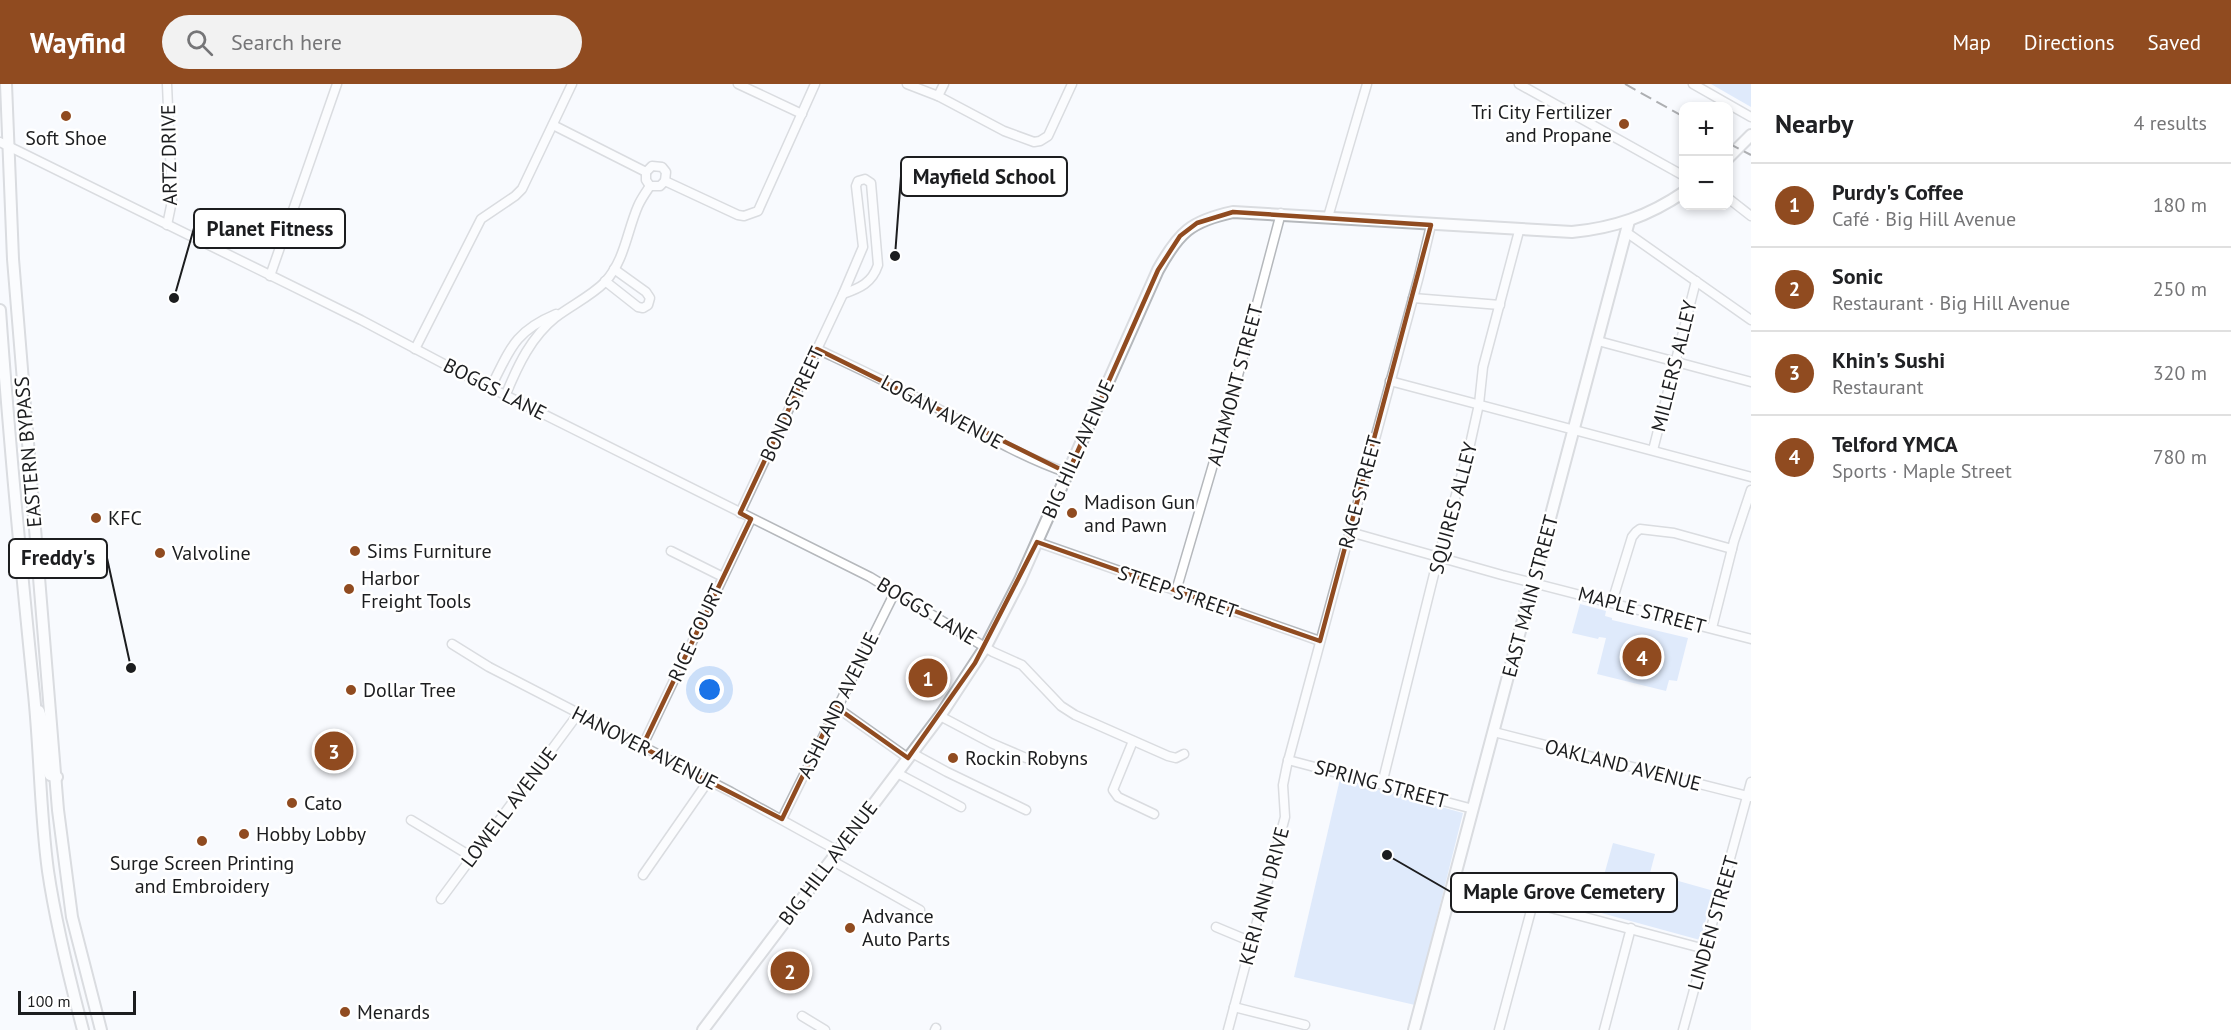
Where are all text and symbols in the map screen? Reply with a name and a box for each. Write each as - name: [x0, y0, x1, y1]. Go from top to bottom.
- search box: [162, 15, 582, 69]
- text: Wayfind: [30, 24, 126, 61]
- icon: search: [183, 26, 216, 59]
- text: Search here: [231, 28, 342, 56]
- text: Map: [1952, 29, 1991, 56]
- text: Directions: [2024, 29, 2115, 56]
- text: Saved: [2148, 29, 2201, 56]
- place label: Tri City Fertilizer and Propane: [1471, 99, 1612, 148]
- map controls: [1679, 102, 1733, 210]
- button: +: [1679, 102, 1733, 156]
- street label: ARTZ DRIVE: [155, 104, 183, 206]
- text: Nearby: [1775, 107, 1853, 140]
- marker: Soft Shoe: [59, 109, 73, 123]
- text: 4 results: [2134, 110, 2207, 136]
- marker: Tri City Fertilizer and Propane: [1617, 117, 1631, 131]
- place label: Soft Shoe: [25, 125, 107, 151]
- button: −: [1679, 156, 1733, 210]
- callout: Mayfield School: [901, 157, 1067, 196]
- text: Mayfield School: [913, 163, 1056, 190]
- text: Purdy's Coffee: [1832, 178, 1964, 206]
- text: 1: [1789, 192, 1800, 218]
- text: 180 m: [2153, 192, 2207, 218]
- text: Café · Big Hill Avenue: [1832, 206, 2016, 232]
- callout: Planet Fitness: [194, 209, 345, 248]
- text: Planet Fitness: [207, 215, 334, 242]
- text: Sonic: [1832, 262, 1883, 290]
- text: 2: [1789, 276, 1800, 302]
- text: 250 m: [2153, 276, 2207, 302]
- text: Restaurant · Big Hill Avenue: [1832, 290, 2070, 316]
- street label: MILLERS ALLEY: [1645, 297, 1703, 434]
- street label: ALTAMONT STREET: [1201, 302, 1269, 468]
- street label: BOND STREET: [754, 343, 830, 465]
- text: Khin's Sushi: [1832, 346, 1945, 374]
- street label: BOGGS LANE: [439, 352, 551, 426]
- text: 3: [1789, 360, 1800, 386]
- text: 320 m: [2153, 360, 2207, 386]
- street label: LOGAN AVENUE: [876, 369, 1008, 455]
- text: Restaurant: [1832, 374, 1923, 400]
- street label: EASTERN BYPASS: [8, 376, 48, 528]
- street label: BIG HILL AVENUE: [1036, 376, 1120, 522]
- text: Telford YMCA: [1832, 430, 1958, 458]
- street label: RACE STREET: [1332, 432, 1388, 552]
- street label: SQUIRES ALLEY: [1423, 438, 1483, 577]
- text: 4: [1789, 444, 1800, 470]
- text: 780 m: [2153, 444, 2207, 470]
- text: Sports · Maple Street: [1832, 458, 2012, 484]
- place label: Madison Gun and Pawn: [1084, 489, 1195, 538]
- place label: KFC: [108, 505, 142, 531]
- marker: Madison Gun and Pawn: [1065, 506, 1079, 520]
- marker: KFC: [89, 511, 103, 525]
- street label: EAST MAIN STREET: [1496, 512, 1564, 680]
- place label: Sims Furniture: [367, 538, 492, 564]
- callout: Freddy's: [9, 539, 107, 578]
- place label: Valvoline: [171, 540, 251, 566]
- text: Freddy's: [21, 544, 95, 571]
- marker: Sims Furniture: [348, 544, 362, 558]
- marker: Valvoline: [153, 546, 167, 560]
- street label: STEEP STREET: [1115, 559, 1241, 625]
- place label: Harbor Freight Tools: [361, 565, 471, 614]
- street label: BOGGS LANE: [872, 571, 982, 651]
- street label: RICE COURT: [662, 580, 730, 686]
- street label: MAPLE STREET: [1575, 580, 1709, 640]
- marker: Harbor Freight Tools: [342, 582, 356, 596]
- street label: ASHLAND AVENUE: [791, 628, 885, 782]
- pin: 4: [1622, 634, 1662, 680]
- pin: 1: [908, 656, 948, 700]
- your location: [695, 675, 724, 704]
- place label: Dollar Tree: [363, 677, 456, 703]
- marker: Dollar Tree: [344, 683, 358, 697]
- street label: HANOVER AVENUE: [568, 700, 722, 796]
- pin: 3: [314, 728, 354, 774]
- street label: OAKLAND AVENUE: [1542, 733, 1704, 797]
- street label: LOWELL AVENUE: [455, 742, 563, 872]
- place label: Rockin Robyns: [965, 745, 1088, 771]
- marker: Rockin Robyns: [946, 751, 960, 765]
- street label: SPRING STREET: [1312, 754, 1450, 814]
- place label: Cato: [304, 790, 342, 816]
- marker: Cato: [285, 796, 299, 810]
- street label: BIG HILL AVENUE: [773, 796, 883, 930]
- place label: Hobby Lobby: [256, 821, 367, 847]
- street label: KERI ANN DRIVE: [1233, 824, 1295, 968]
- marker: Hobby Lobby: [237, 827, 251, 841]
- marker: Surge Screen Printing and Embroidery: [195, 834, 209, 848]
- place label: Surge Screen Printing and Embroidery: [110, 850, 294, 899]
- street label: LINDEN STREET: [1681, 853, 1745, 993]
- callout: Maple Grove Cemetery: [1451, 873, 1677, 912]
- text: Maple Grove Cemetery: [1463, 878, 1666, 905]
- place label: Advance Auto Parts: [862, 903, 950, 952]
- marker: Advance Auto Parts: [843, 921, 857, 935]
- pin: 2: [770, 948, 810, 994]
- scale bar: [18, 988, 136, 1016]
- text: 100 m: [27, 991, 70, 1011]
- place label: Menards: [357, 999, 430, 1025]
- marker: Menards: [338, 1005, 352, 1019]

